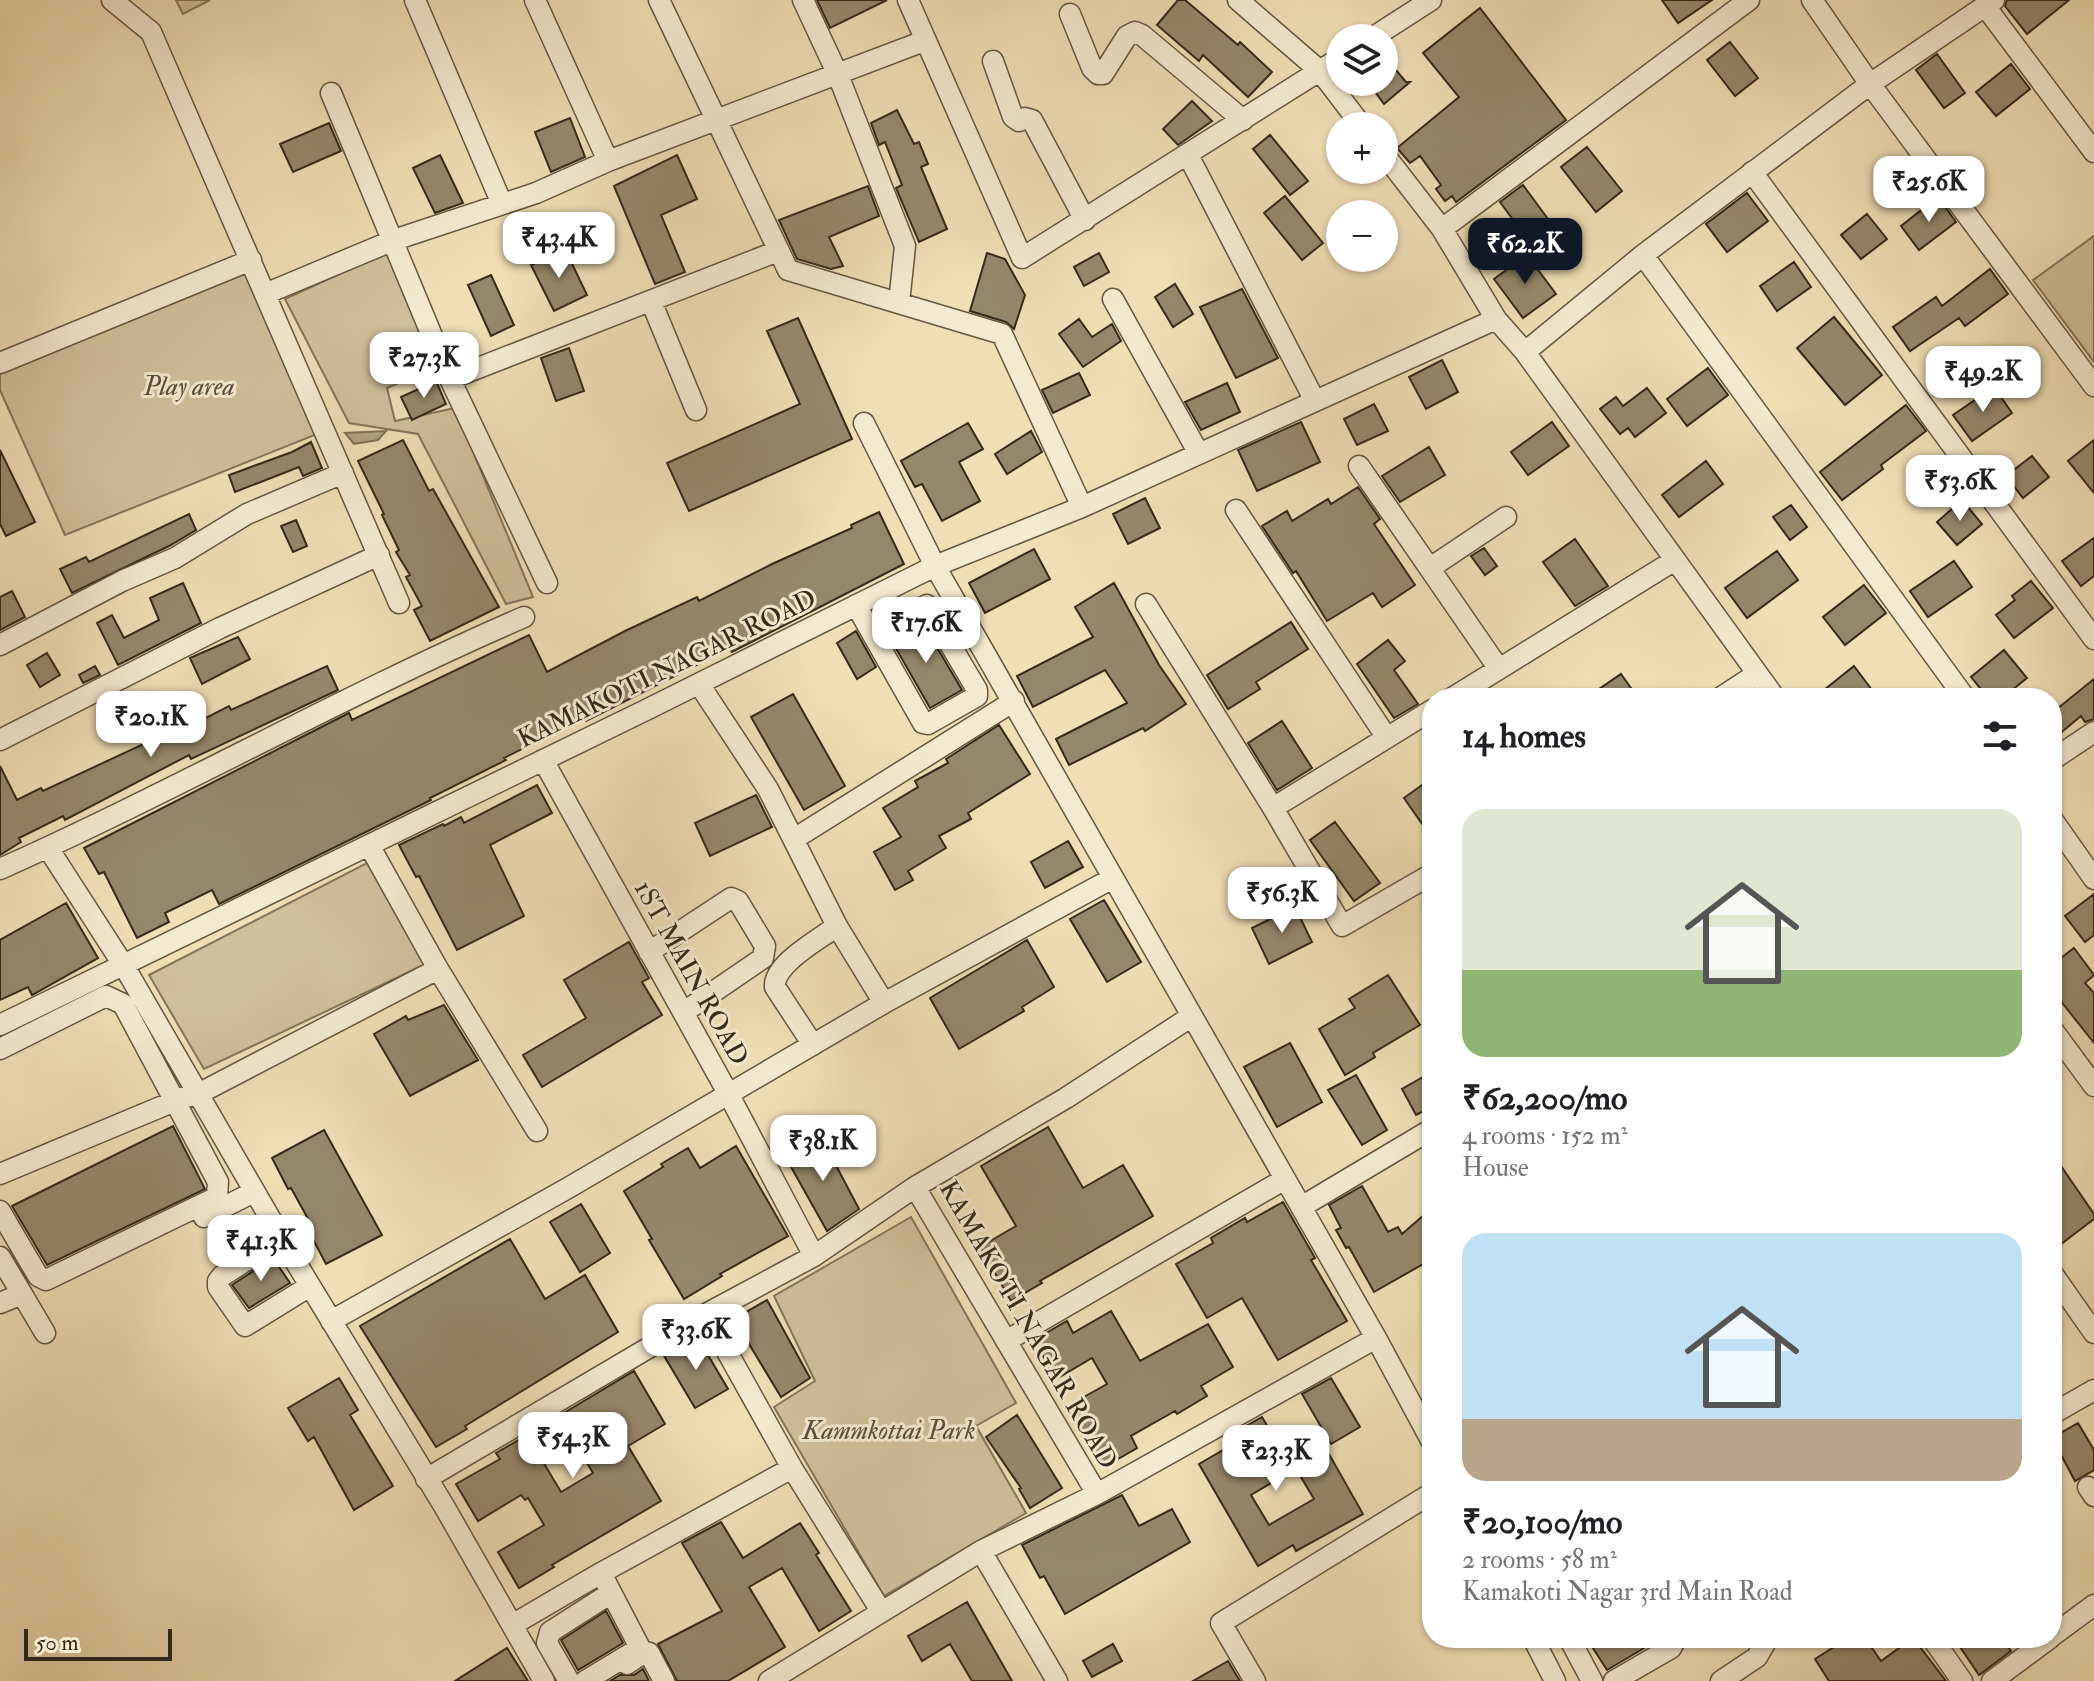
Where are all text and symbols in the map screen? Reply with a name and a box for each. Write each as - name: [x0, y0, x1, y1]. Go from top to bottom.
- map controls: [1326, 24, 1398, 272]
- button: layers: [1326, 24, 1398, 96]
- button: +: [1326, 112, 1398, 184]
- pin: ₹25.6K: [1864, 156, 1994, 224]
- text: ₹25.6K: [1891, 166, 1967, 198]
- button: −: [1326, 200, 1398, 272]
- pin: ₹43.4K: [494, 212, 624, 280]
- pin: ₹62.2K: [1460, 218, 1590, 286]
- text: ₹43.4K: [521, 222, 597, 254]
- text: ₹62.2K: [1486, 228, 1564, 260]
- pin: ₹27.3K: [359, 332, 489, 400]
- text: ₹27.3K: [388, 342, 460, 374]
- pin: ₹49.2K: [1918, 346, 2048, 414]
- text: ₹49.2K: [1944, 356, 2022, 388]
- park label: Play area: [142, 371, 235, 403]
- pin: ₹53.6K: [1895, 455, 2025, 523]
- text: ₹53.6K: [1924, 465, 1996, 497]
- street label: KAMAKOTI NAGAR ROAD: [513, 583, 821, 755]
- pin: ₹17.6K: [861, 597, 991, 665]
- text: ₹17.6K: [890, 607, 962, 639]
- pin: ₹20.1K: [86, 691, 216, 759]
- text: ₹20.1K: [114, 701, 188, 733]
- icon: filters: [1978, 714, 2022, 758]
- text: 14 homes: [1462, 715, 1586, 758]
- icon: home: [1670, 861, 1814, 1005]
- pin: ₹56.3K: [1217, 867, 1347, 935]
- street label: 1ST MAIN ROAD: [627, 875, 755, 1071]
- text: ₹56.3K: [1246, 877, 1318, 909]
- text: ₹62,200/mo: [1462, 1077, 1627, 1120]
- pin: ₹38.1K: [758, 1115, 888, 1183]
- text: 4 rooms · 152 m²: [1462, 1120, 1628, 1152]
- text: ₹38.1K: [788, 1125, 858, 1157]
- text: House: [1462, 1152, 1529, 1184]
- street label: KAMAKOTI NAGAR ROAD: [932, 1175, 1124, 1475]
- pin: ₹41.3K: [196, 1215, 326, 1283]
- text: ₹41.3K: [225, 1225, 297, 1257]
- icon: home: [1670, 1285, 1814, 1429]
- pin: ₹33.6K: [631, 1304, 761, 1372]
- text: ₹33.6K: [660, 1314, 732, 1346]
- pin: ₹54.3K: [508, 1412, 638, 1480]
- park label: Kammkottai Park: [801, 1415, 975, 1447]
- text: ₹54.3K: [536, 1422, 610, 1454]
- pin: ₹23.3K: [1211, 1425, 1341, 1493]
- text: ₹23.3K: [1240, 1435, 1312, 1467]
- text: ₹20,100/mo: [1462, 1501, 1622, 1544]
- text: 2 rooms · 58 m²: [1462, 1544, 1617, 1576]
- text: Kamakoti Nagar 3rd Main Road: [1462, 1576, 1793, 1608]
- scale bar: [24, 1625, 172, 1661]
- text: 50 m: [36, 1629, 78, 1657]

